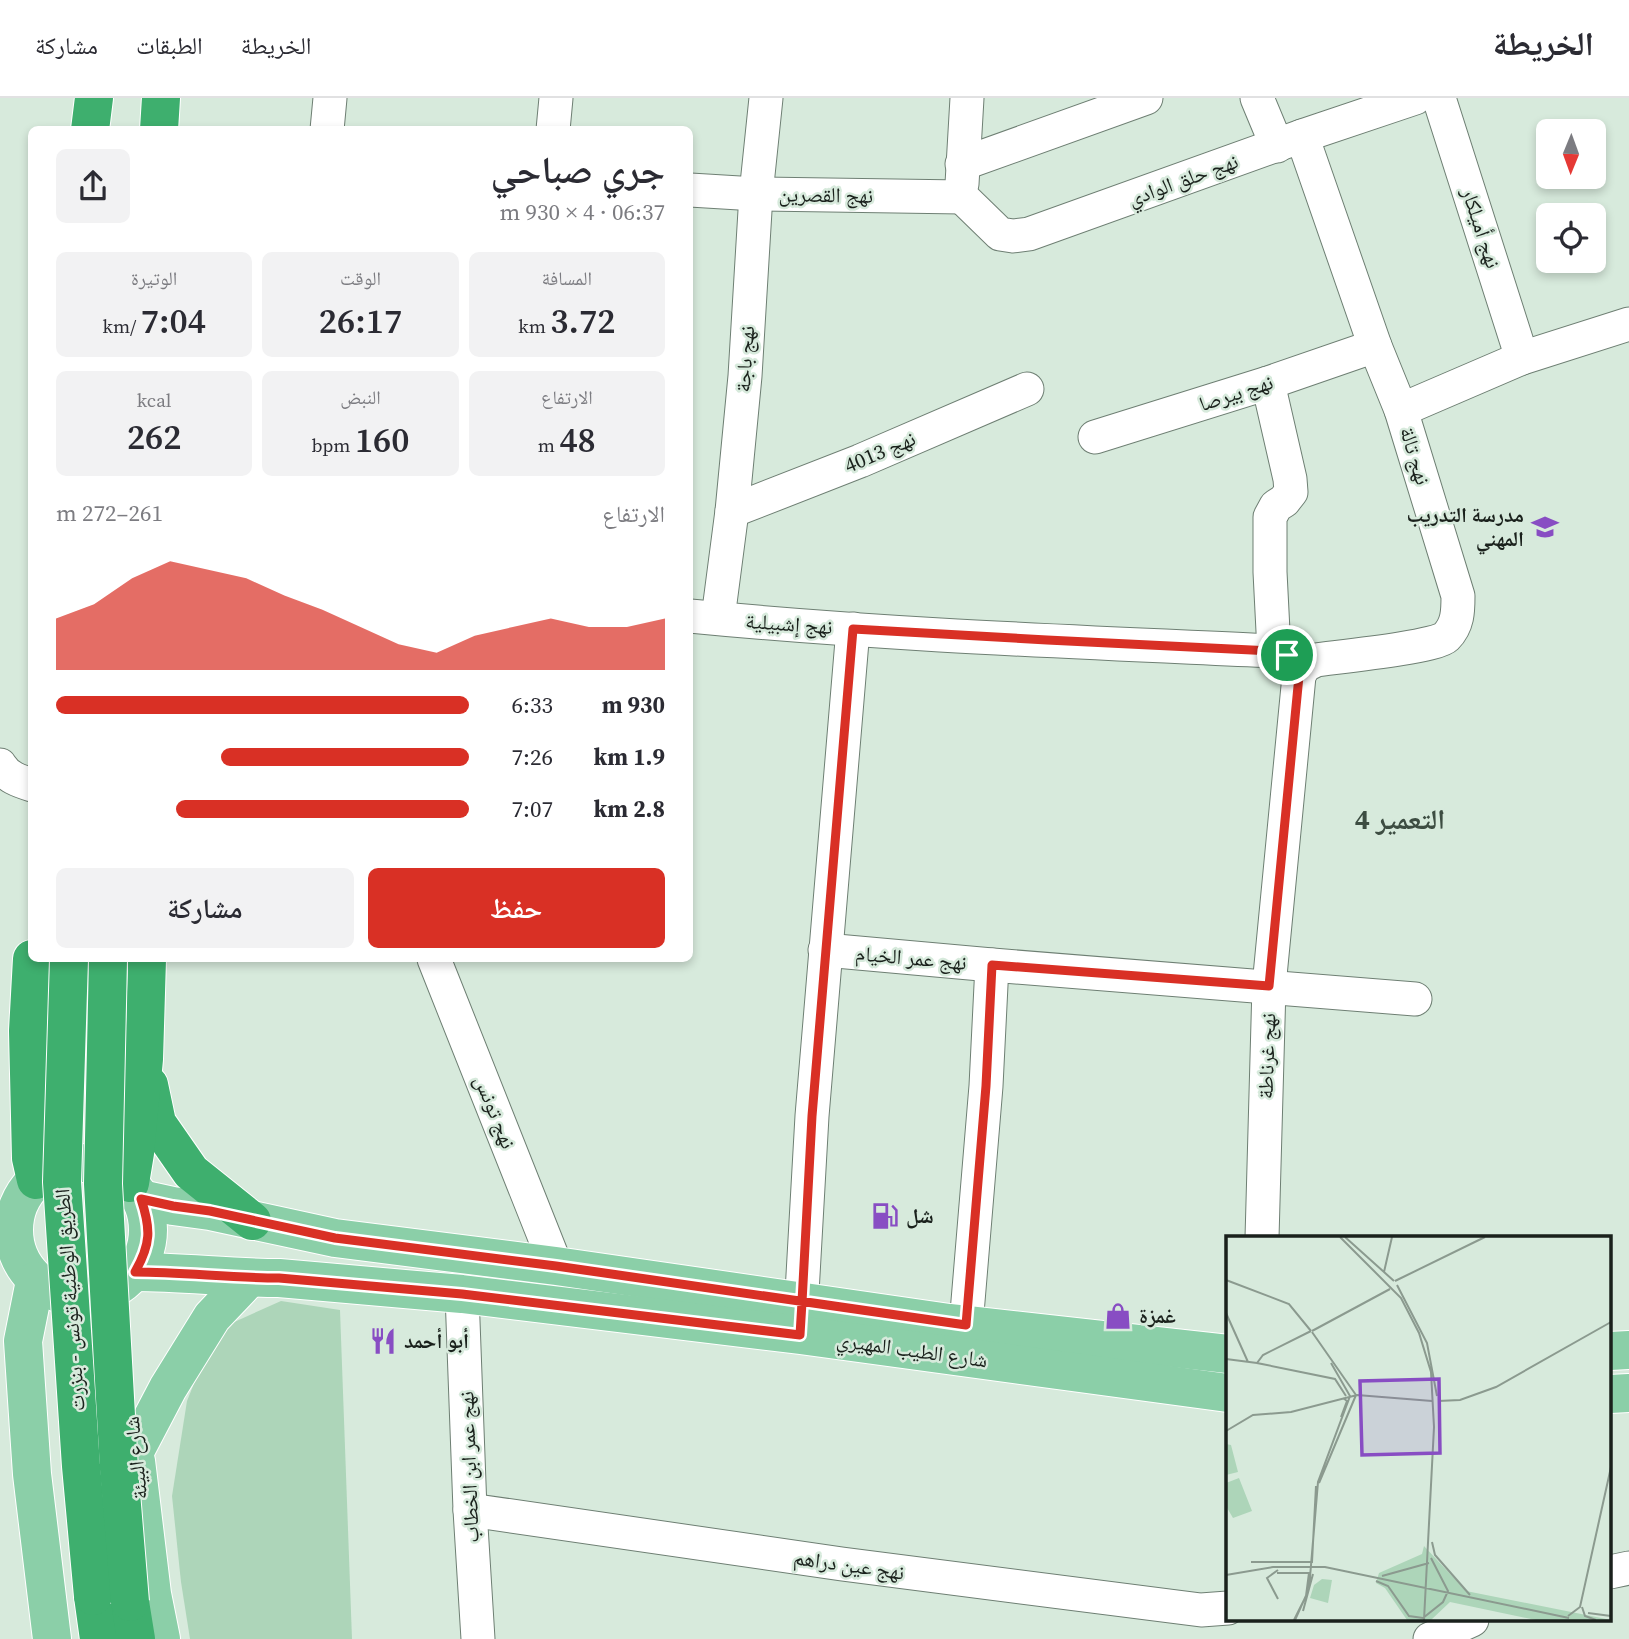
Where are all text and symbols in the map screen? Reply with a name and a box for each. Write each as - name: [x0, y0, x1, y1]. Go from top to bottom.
- text: الخريطة: [1493, 21, 1594, 66]
- text: مشاركة: [35, 29, 98, 62]
- text: الطبقات: [136, 29, 203, 62]
- text: الخريطة: [241, 29, 311, 62]
- north arrow: [1536, 119, 1606, 189]
- map controls: [1536, 119, 1606, 273]
- text: جري صباحي: [491, 144, 665, 196]
- street label: نهج حلق الوادي: [1124, 146, 1243, 215]
- button: share: [56, 149, 130, 223]
- street label: نهج القصرين: [778, 179, 874, 210]
- street label: نهج أميلكار: [1455, 183, 1508, 272]
- text: 06:37 · 4 × 930 m: [499, 196, 665, 228]
- button: locate: [1536, 203, 1606, 273]
- text: الوتيرة: [131, 265, 177, 291]
- text: الوقت: [340, 265, 381, 291]
- text: المسافة: [542, 265, 592, 291]
- text: 7:04: [141, 297, 206, 345]
- text: 26:17: [319, 297, 402, 345]
- text: 3.72: [550, 297, 615, 345]
- text: /km: [103, 313, 141, 339]
- text: km: [518, 313, 550, 339]
- street label: نهج باجة: [728, 325, 761, 393]
- street label: نهج بيرصا: [1195, 367, 1277, 418]
- text: النبض: [340, 384, 381, 410]
- text: الارتفاع: [541, 384, 593, 410]
- text: kcal: [137, 387, 171, 413]
- text: 262: [127, 413, 181, 461]
- text: 160: [355, 416, 410, 464]
- text: 48: [559, 416, 596, 464]
- street label: نهج تالة: [1393, 423, 1438, 488]
- street label: نهج 4013: [840, 424, 920, 479]
- text: bpm: [311, 432, 355, 458]
- text: m: [538, 432, 559, 458]
- text: 261–272 m: [56, 497, 163, 529]
- text: الارتفاع: [602, 498, 665, 530]
- place label: مدرسة التدريب المهني: [1406, 500, 1524, 555]
- school or university icon: مدرسة التدريب المهني: [1530, 512, 1560, 542]
- street label: نهج إشبيلية: [744, 606, 834, 641]
- pin: [1257, 625, 1317, 685]
- icon: arrive: [1268, 636, 1306, 674]
- text: 6:33: [512, 689, 553, 721]
- text: 930 m: [602, 689, 665, 721]
- text: 7:26: [512, 741, 553, 773]
- text: 1.9 km: [594, 741, 665, 773]
- text: 7:07: [512, 793, 553, 825]
- text: 2.8 km: [594, 793, 665, 825]
- district label: التعمير 4: [1355, 800, 1445, 838]
- button: مشاركة: [56, 868, 354, 948]
- button: حفظ: [368, 868, 665, 948]
- street label: نهج عمر الخيام: [854, 938, 968, 977]
- street label: نهج غرناطة: [1251, 1012, 1282, 1100]
- street label: نهج تونس: [468, 1071, 523, 1153]
- street label: الطريق الوطنية تونس - بنزرت: [47, 1188, 92, 1412]
- fuel station icon: شل: [870, 1201, 900, 1231]
- place label: شل: [906, 1201, 934, 1230]
- inset map: [1226, 1236, 1612, 1622]
- shop icon: غمزة: [1103, 1301, 1133, 1331]
- place label: غمزة: [1139, 1301, 1176, 1330]
- street label: شارع الطيب المهيري: [834, 1325, 989, 1377]
- restaurant icon: أبو أحمد: [368, 1326, 398, 1356]
- place label: أبو أحمد: [404, 1326, 469, 1355]
- street label: نهج عمر ابن الخطاب: [451, 1391, 486, 1543]
- street label: شارع البيئة: [117, 1415, 154, 1501]
- street label: نهج عين دراهم: [792, 1542, 906, 1587]

